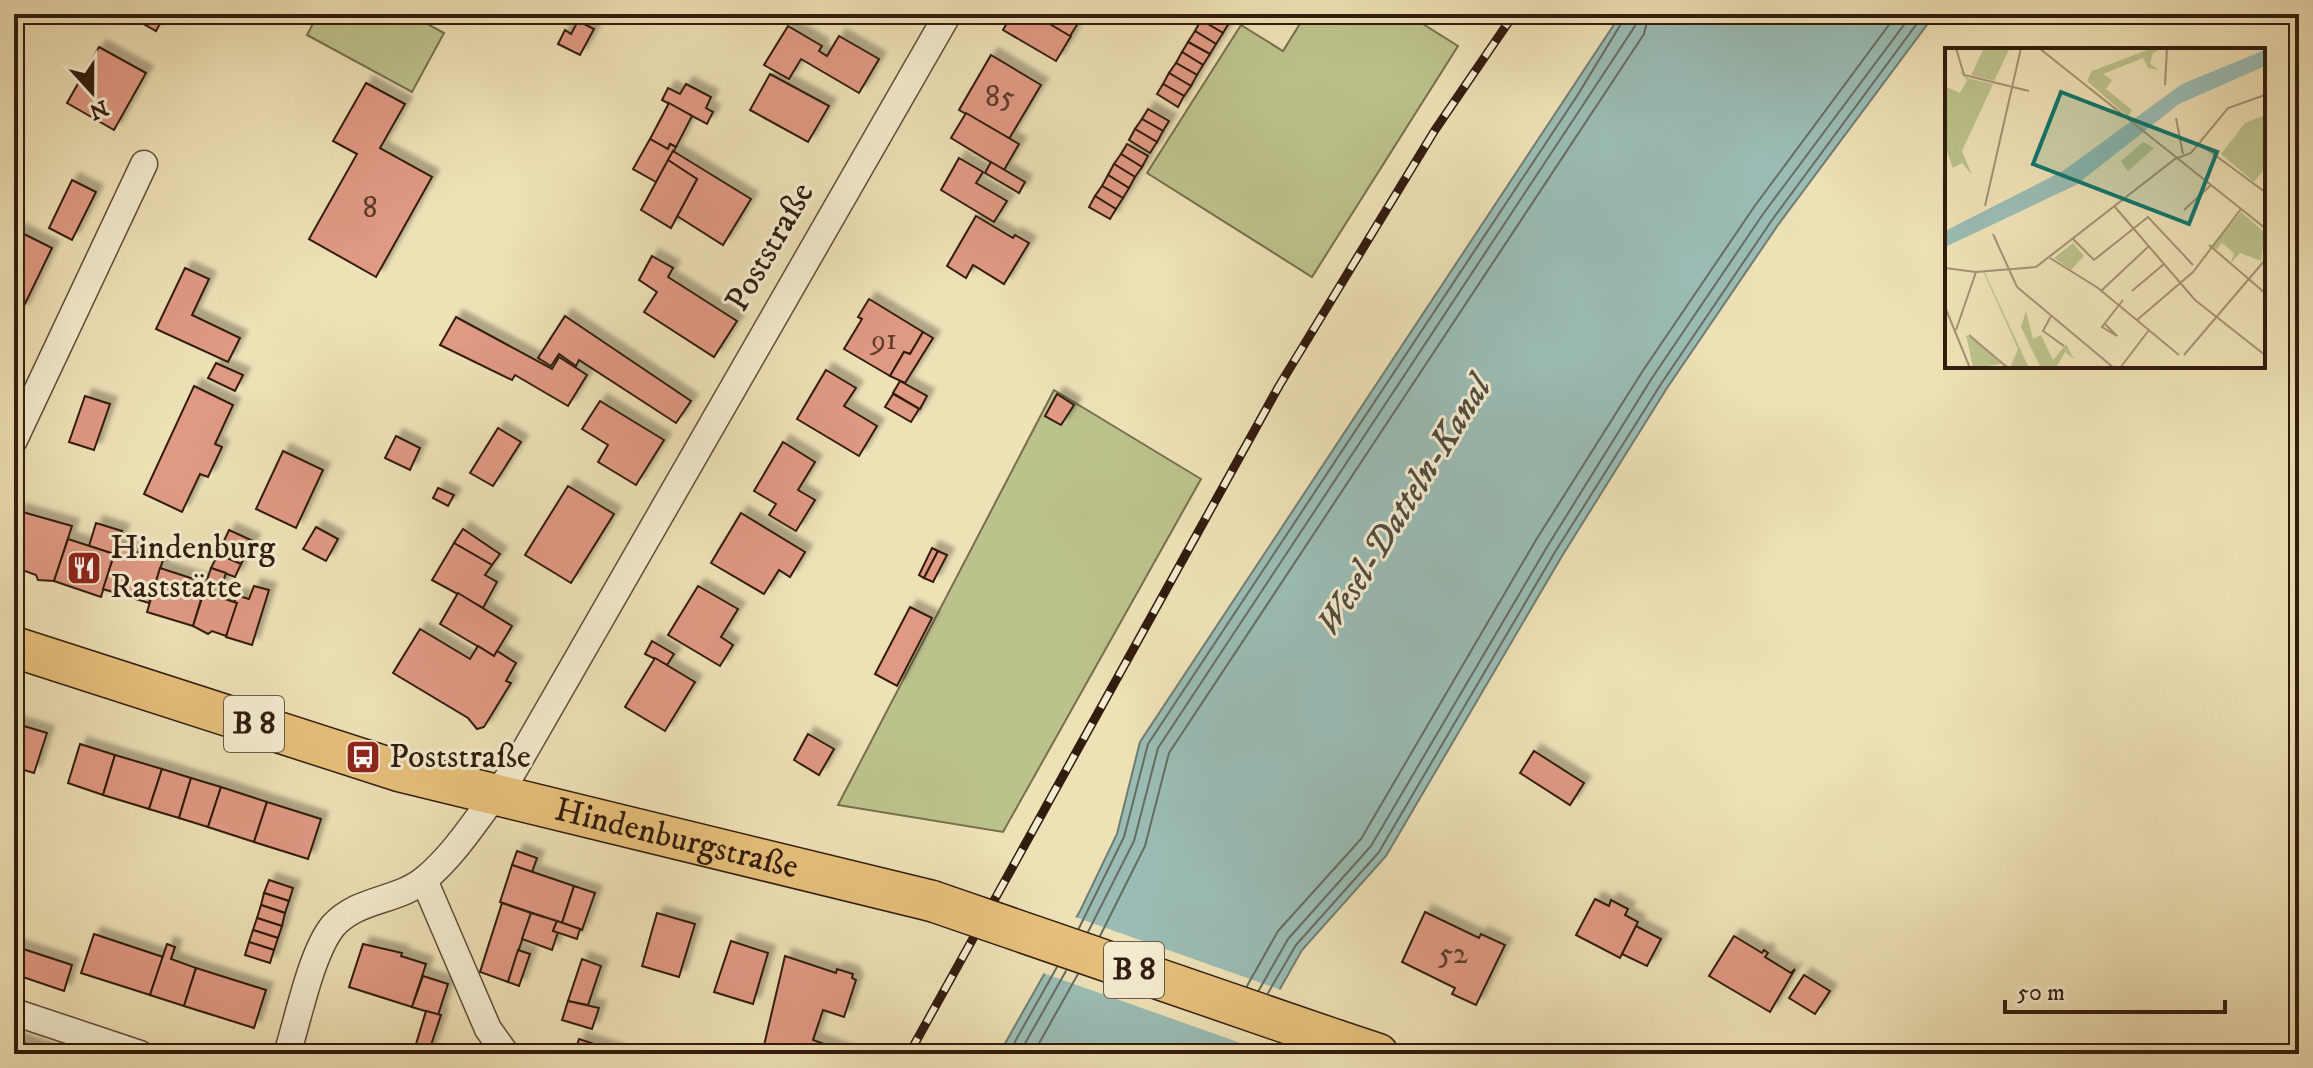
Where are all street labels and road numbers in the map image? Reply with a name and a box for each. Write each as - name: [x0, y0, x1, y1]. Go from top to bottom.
- street label: Poststraße: [716, 175, 824, 319]
- road number: B 8: [224, 696, 284, 752]
- street label: Hindenburgstraße: [550, 789, 803, 889]
- road number: B 8: [1104, 942, 1164, 998]

